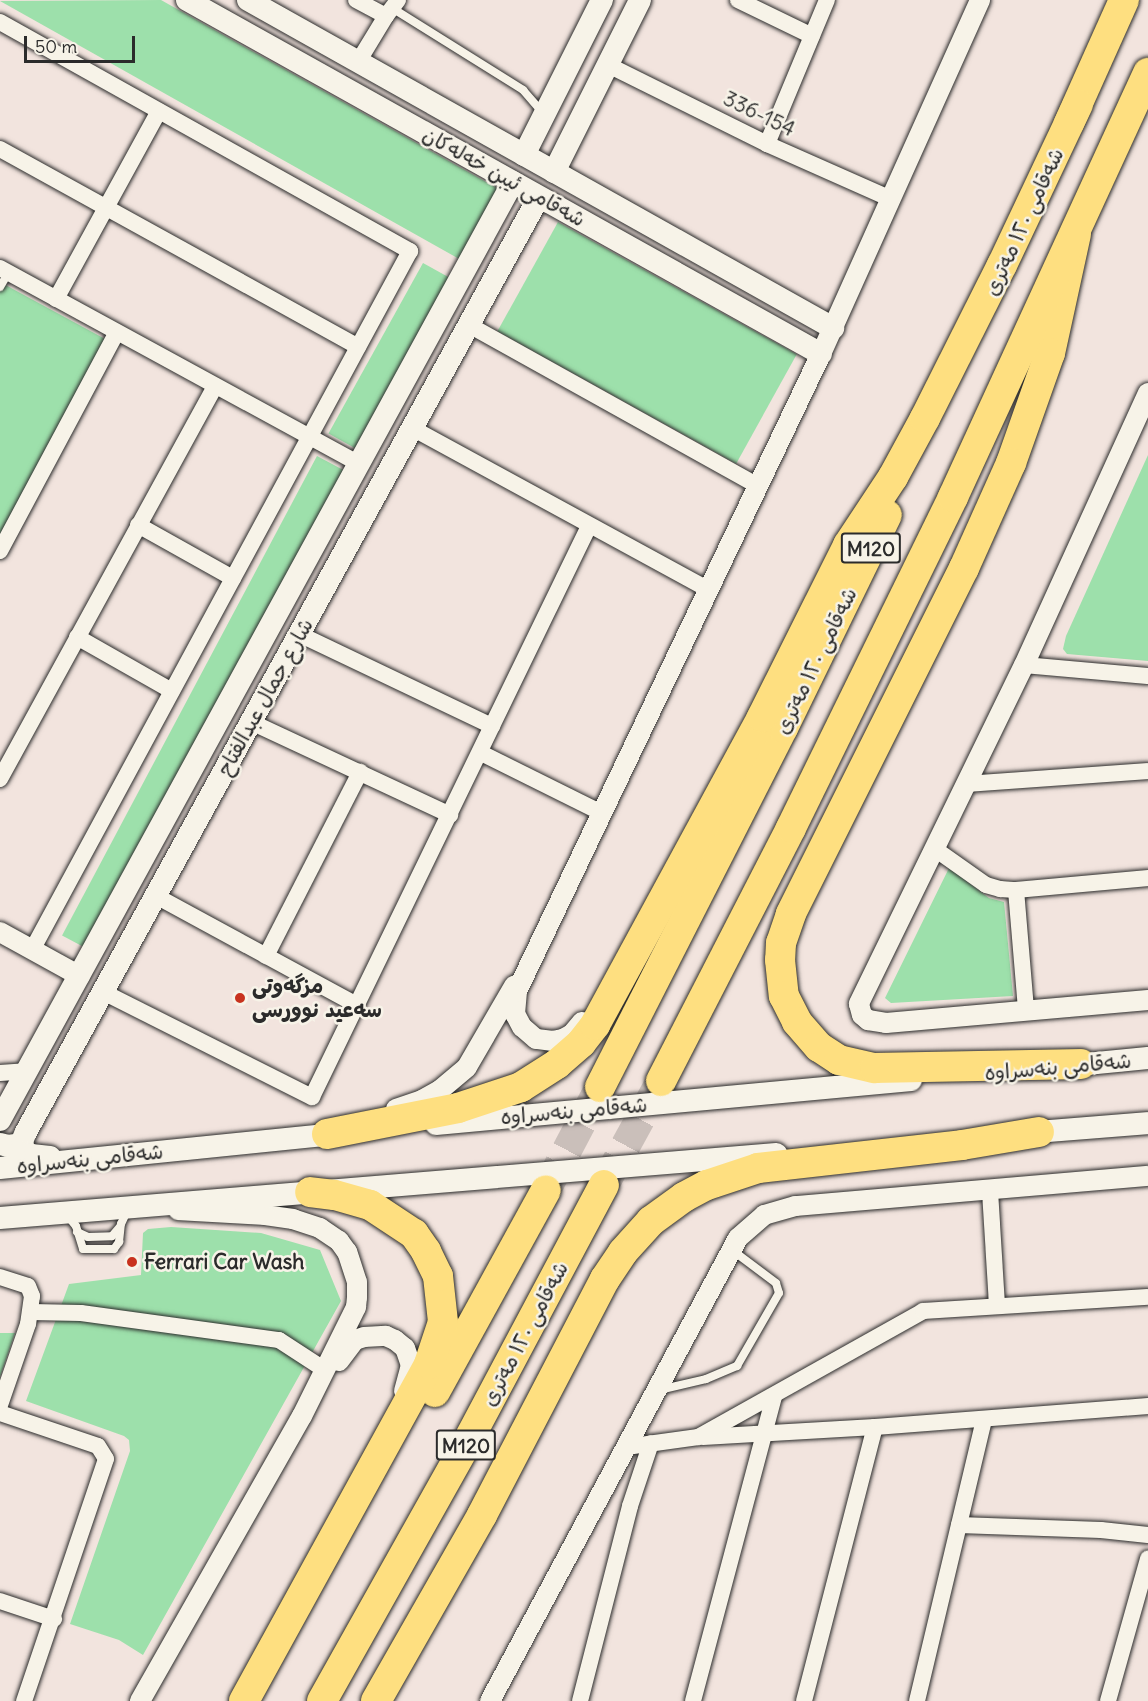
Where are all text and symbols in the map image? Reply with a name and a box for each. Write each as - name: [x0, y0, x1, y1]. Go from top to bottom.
- scale bar: [27, 24, 138, 62]
- text: 50 m: [35, 35, 77, 58]
- street label: 336-154: [719, 86, 799, 142]
- street label: شەقامی ئیبن خەلەکان: [418, 122, 590, 232]
- street label: شەقامی ١٢٠ مەتری: [979, 144, 1069, 300]
- road number: M120: [840, 531, 902, 565]
- street label: شەقامی ١٢٠ مەتری: [770, 584, 862, 738]
- street label: شارع جمال عبدالفتاح: [211, 614, 319, 780]
- place label: مزگەوتی سەعید نوورسی: [252, 973, 382, 1023]
- marker: مزگەوتی سەعید نوورسی: [233, 991, 247, 1005]
- street label: شەقامی بنەسراوە: [984, 1048, 1132, 1086]
- street label: شەقامی بنەسراوە: [500, 1092, 648, 1130]
- street label: شەقامی بنەسراوە: [15, 1139, 165, 1179]
- place label: Ferrari Car Wash: [144, 1249, 304, 1275]
- marker: Ferrari Car Wash: [125, 1255, 139, 1269]
- street label: شەقامی ١٢٠ مەتری: [476, 1257, 574, 1411]
- road number: M120: [434, 1428, 498, 1462]

